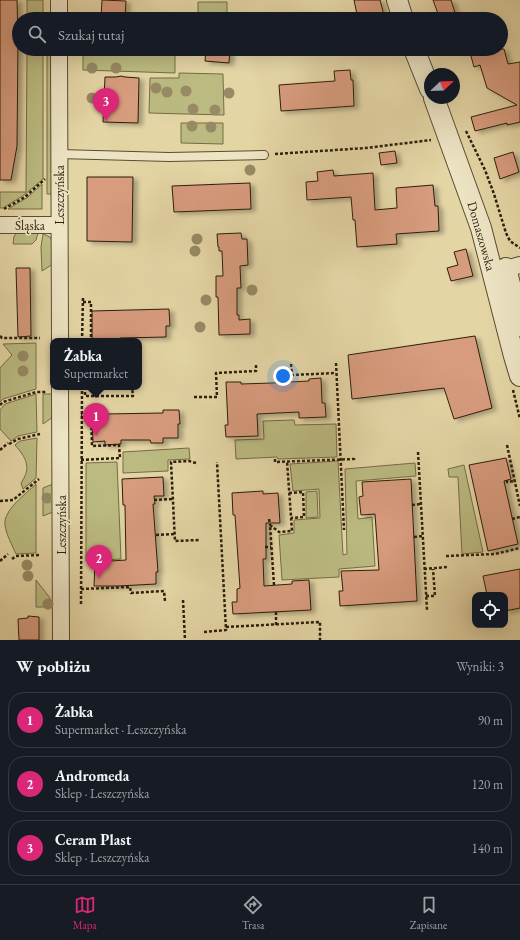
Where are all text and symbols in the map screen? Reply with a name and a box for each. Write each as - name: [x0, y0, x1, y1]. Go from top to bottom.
- search box: [12, 12, 508, 56]
- icon: search: [26, 23, 48, 45]
- text: Szukaj tutaj: [58, 25, 124, 44]
- north arrow: [424, 68, 460, 104]
- pin: 3: [93, 88, 119, 121]
- street label: Leszczyńska: [51, 164, 68, 225]
- street label: Domaszowska: [464, 200, 500, 274]
- street label: Śląska: [15, 217, 46, 234]
- popup: [50, 338, 142, 390]
- text: Żabka: [64, 346, 102, 365]
- text: Supermarket: [64, 365, 128, 382]
- your location: [273, 366, 293, 386]
- pin: 1: [83, 403, 109, 436]
- street label: Leszczyńska: [53, 494, 70, 555]
- pin: 2: [86, 545, 112, 578]
- map controls: [472, 592, 508, 628]
- button: locate: [472, 592, 508, 628]
- text: W pobliżu: [16, 655, 90, 677]
- text: Wyniki: 3: [456, 658, 504, 675]
- text: Żabka: [55, 702, 93, 721]
- text: 1: [27, 712, 33, 729]
- text: 90 m: [478, 712, 503, 729]
- text: Supermarket · Leszczyńska: [55, 721, 186, 738]
- text: Andromeda: [55, 766, 129, 785]
- text: 2: [27, 776, 33, 793]
- text: 120 m: [472, 776, 503, 793]
- text: Sklep · Leszczyńska: [55, 785, 150, 802]
- text: Ceram Plast: [55, 830, 131, 849]
- text: 3: [27, 840, 33, 857]
- text: 140 m: [472, 840, 503, 857]
- text: Sklep · Leszczyńska: [55, 849, 150, 866]
- tab: Mapa: [73, 894, 97, 932]
- tab: Trasa: [242, 894, 264, 932]
- tab: Zapisane: [410, 894, 447, 932]

